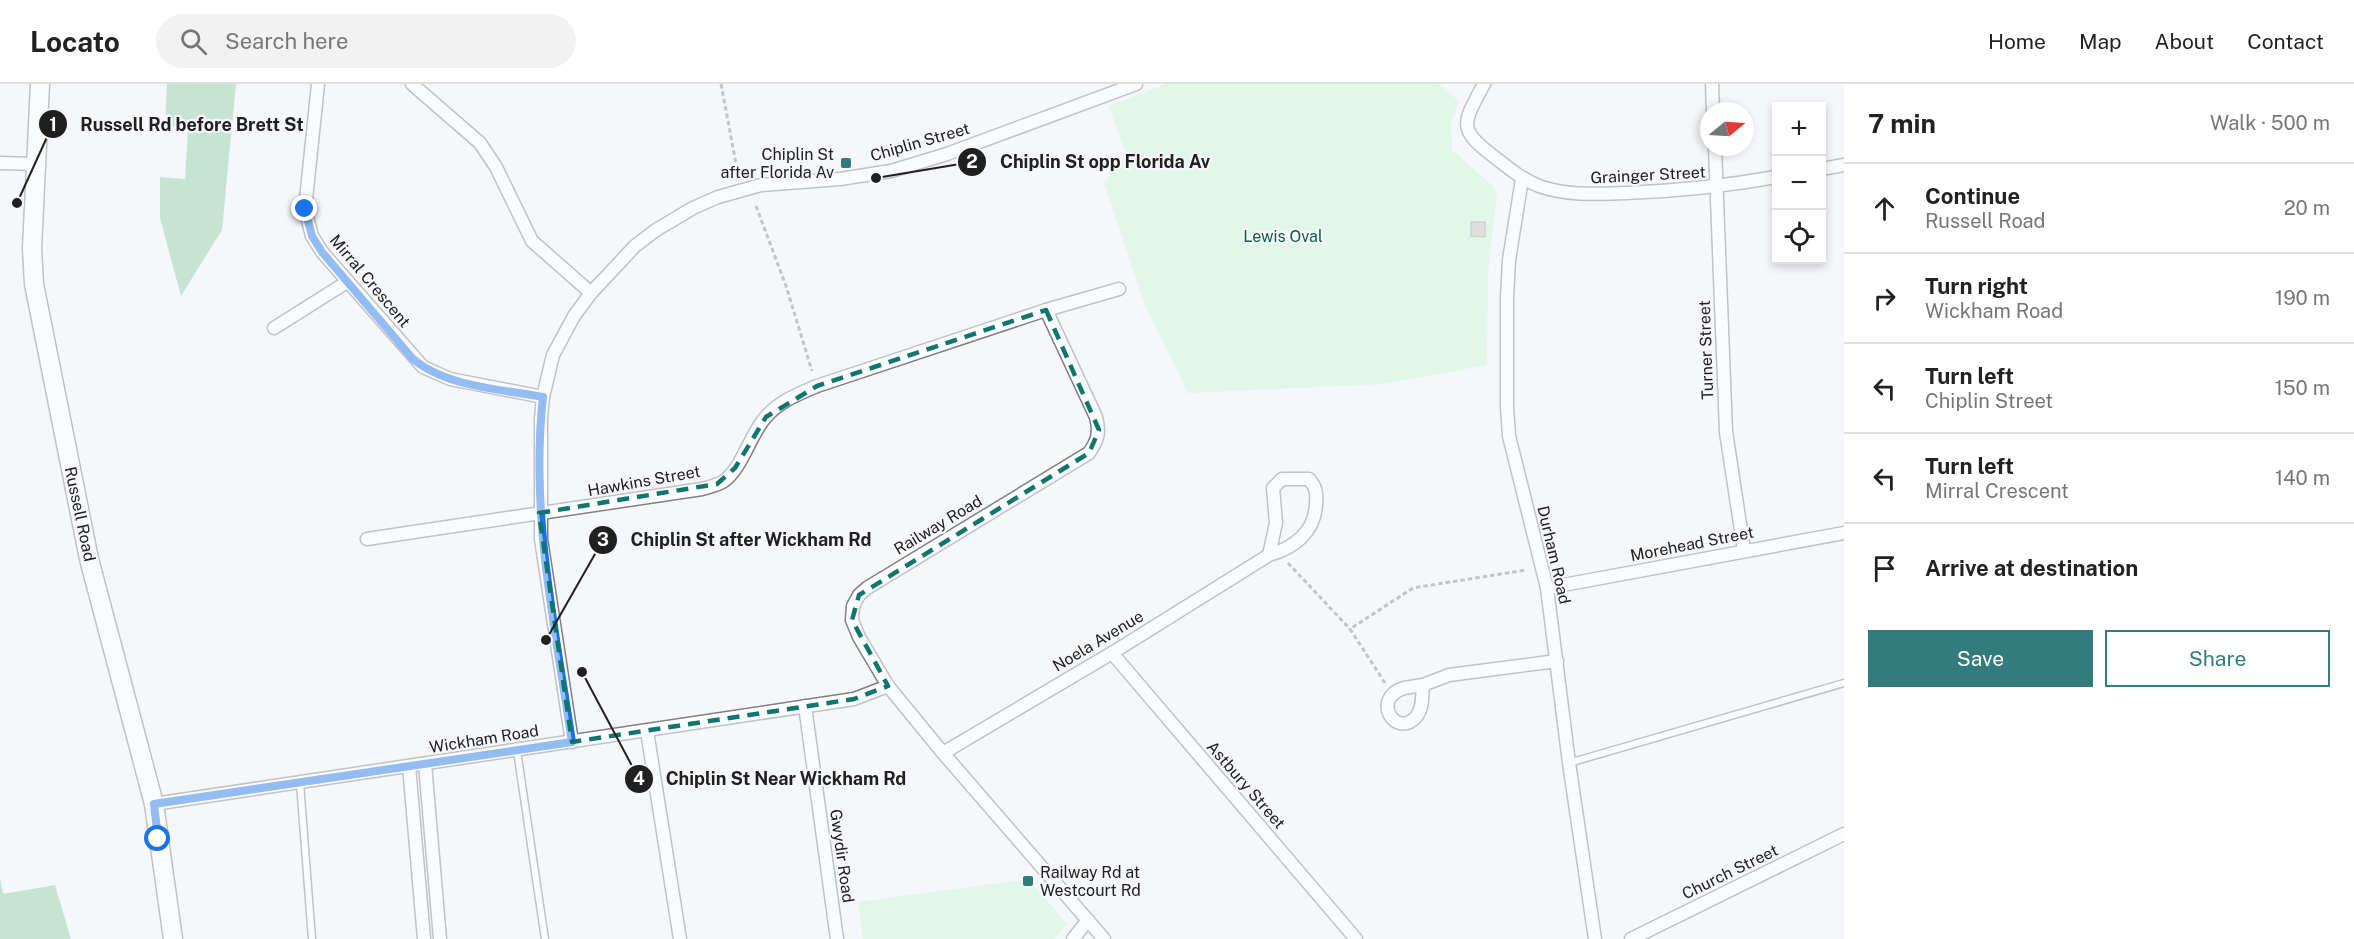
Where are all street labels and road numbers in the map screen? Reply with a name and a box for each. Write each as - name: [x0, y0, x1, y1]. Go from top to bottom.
- street label: Chiplin Street: [868, 119, 972, 165]
- street label: Grainger Street: [1590, 162, 1706, 188]
- street label: Mirral Crescent: [326, 231, 414, 331]
- street label: Turner Street: [1695, 300, 1717, 400]
- street label: Hawkins Street: [586, 462, 702, 500]
- street label: Russell Road: [61, 465, 99, 563]
- street label: Railway Road: [891, 491, 985, 559]
- street label: Durham Road: [1533, 504, 1575, 606]
- street label: Morehead Street: [1629, 523, 1755, 565]
- street label: Noela Avenue: [1049, 606, 1147, 676]
- street label: Wickham Road: [428, 721, 540, 757]
- street label: Astbury Street: [1203, 737, 1289, 833]
- street label: Gwydir Road: [826, 808, 858, 904]
- street label: Church Street: [1679, 841, 1781, 903]

